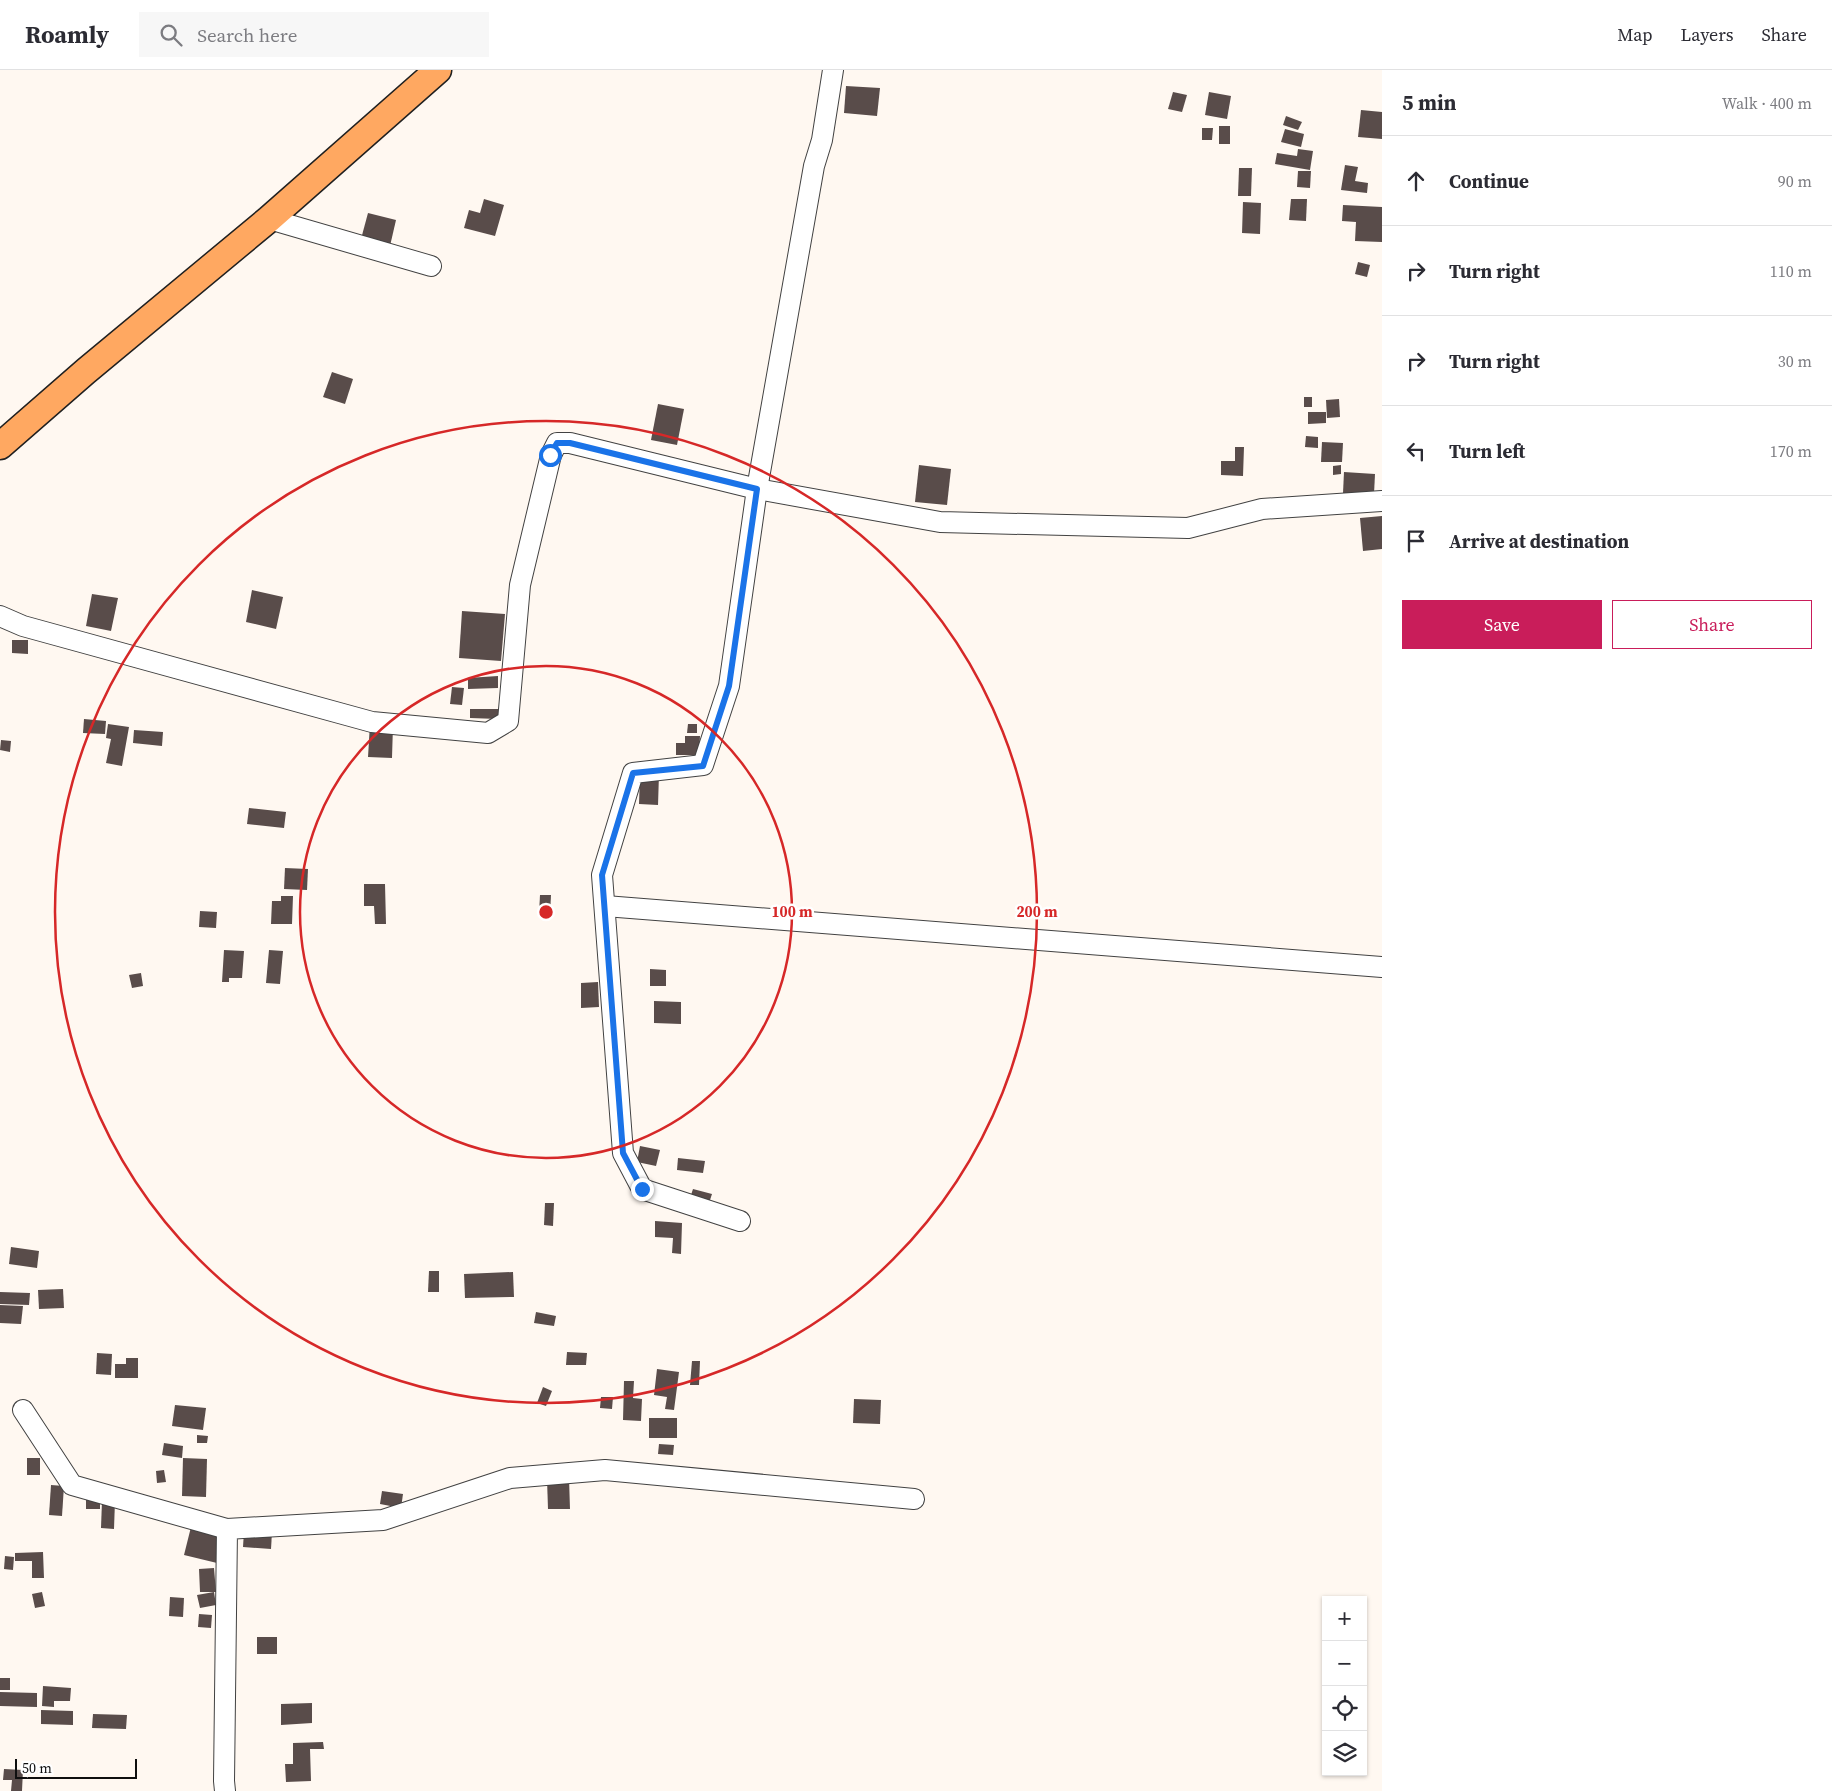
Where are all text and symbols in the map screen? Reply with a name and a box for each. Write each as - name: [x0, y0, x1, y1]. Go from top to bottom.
- search box: [139, 12, 489, 57]
- text: Roamly: [25, 18, 109, 51]
- icon: search: [157, 21, 185, 49]
- text: Search here: [197, 22, 297, 48]
- text: Map: [1617, 22, 1652, 47]
- text: Layers: [1680, 22, 1733, 47]
- text: Share: [1761, 22, 1807, 47]
- text: 5 min: [1402, 88, 1457, 117]
- text: Walk · 400 m: [1722, 92, 1812, 114]
- icon: ahead: [1402, 167, 1430, 195]
- text: Continue: [1449, 168, 1529, 194]
- text: 90 m: [1778, 170, 1812, 192]
- icon: right: [1402, 257, 1430, 285]
- text: Turn right: [1449, 258, 1540, 284]
- text: 110 m: [1770, 260, 1812, 282]
- icon: right: [1402, 347, 1430, 375]
- text: Turn right: [1449, 348, 1540, 374]
- text: 30 m: [1778, 350, 1812, 372]
- icon: left: [1402, 437, 1430, 465]
- text: Turn left: [1449, 438, 1525, 464]
- text: 170 m: [1770, 440, 1812, 462]
- route start: [539, 444, 562, 467]
- icon: arrive: [1402, 527, 1430, 555]
- text: Arrive at destination: [1449, 528, 1629, 554]
- button: Save: [1402, 600, 1602, 649]
- button: Share: [1612, 600, 1812, 649]
- text: 100 m: [771, 901, 813, 922]
- text: 200 m: [1016, 901, 1058, 922]
- centre of rings: [537, 903, 555, 921]
- route end: [631, 1178, 654, 1201]
- map controls: [1322, 1596, 1367, 1776]
- button: +: [1322, 1596, 1367, 1641]
- button: −: [1322, 1641, 1367, 1686]
- button: locate: [1322, 1686, 1367, 1731]
- button: layers: [1322, 1731, 1367, 1776]
- scale bar: [15, 1756, 138, 1779]
- text: 50 m: [22, 1758, 52, 1778]

